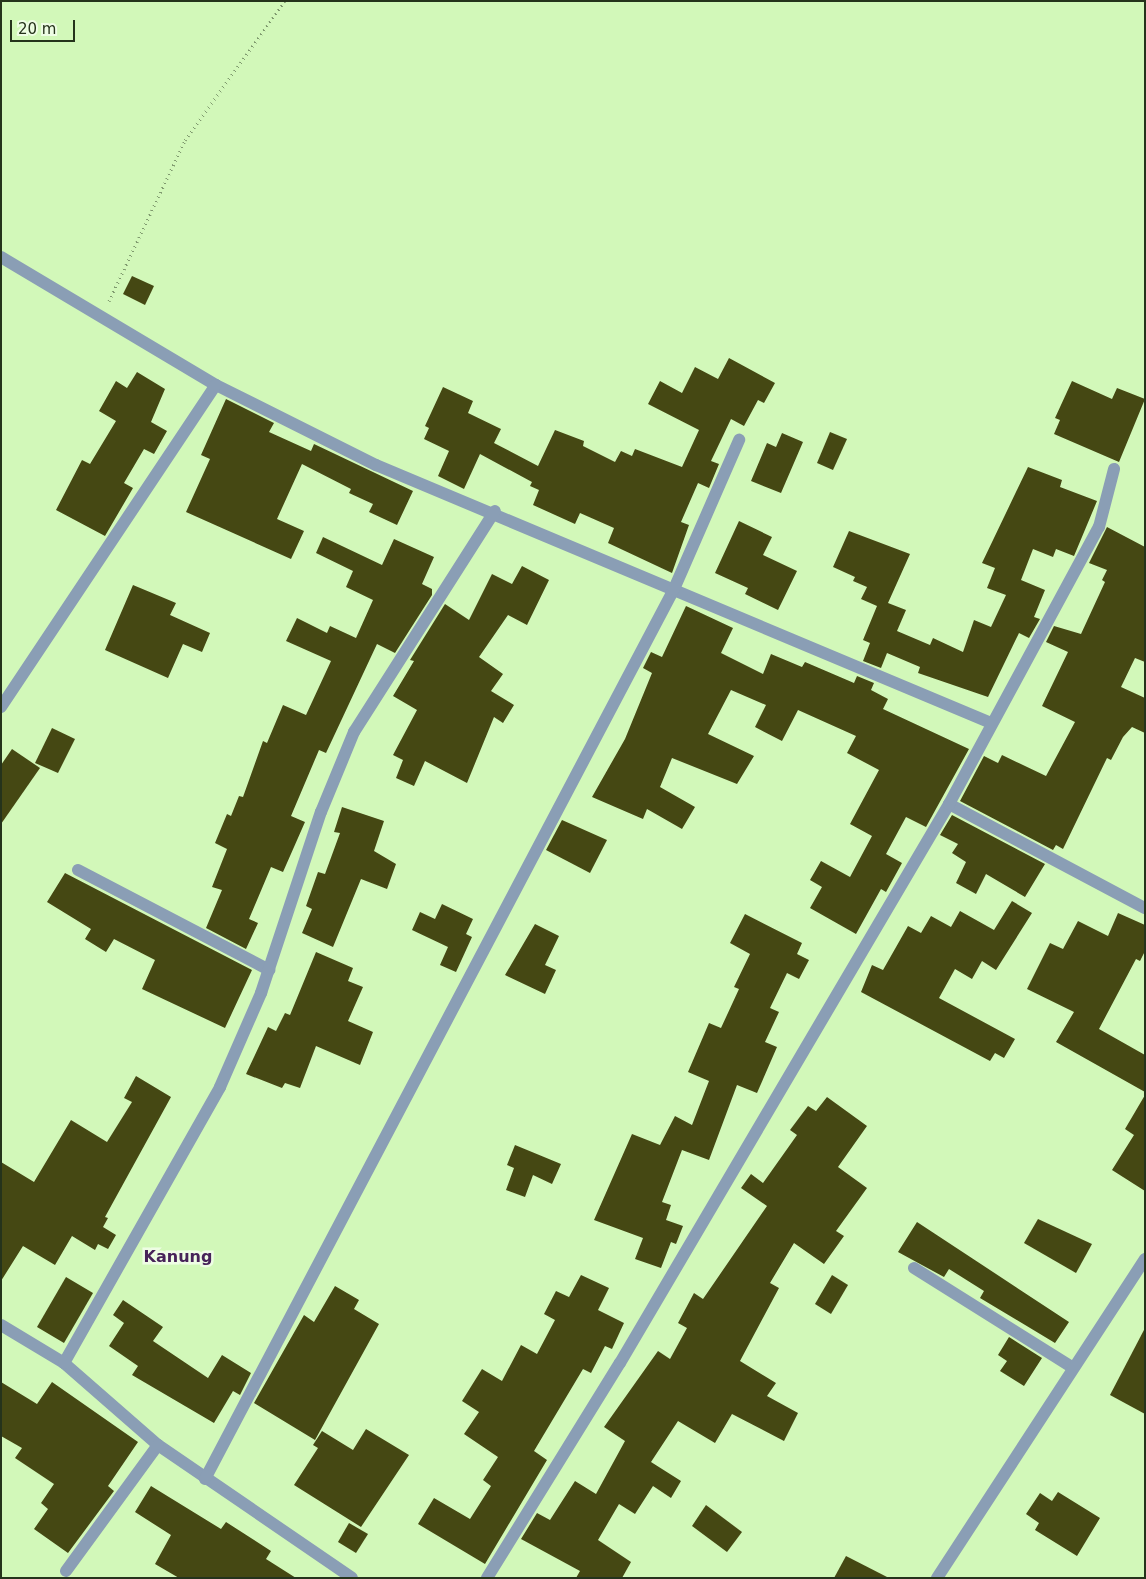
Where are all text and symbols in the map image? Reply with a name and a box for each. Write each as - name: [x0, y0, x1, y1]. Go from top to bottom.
- scale bar: [12, 10, 78, 42]
- text: 20 m: [18, 20, 56, 38]
- district label: Kanung: [144, 1247, 212, 1267]

